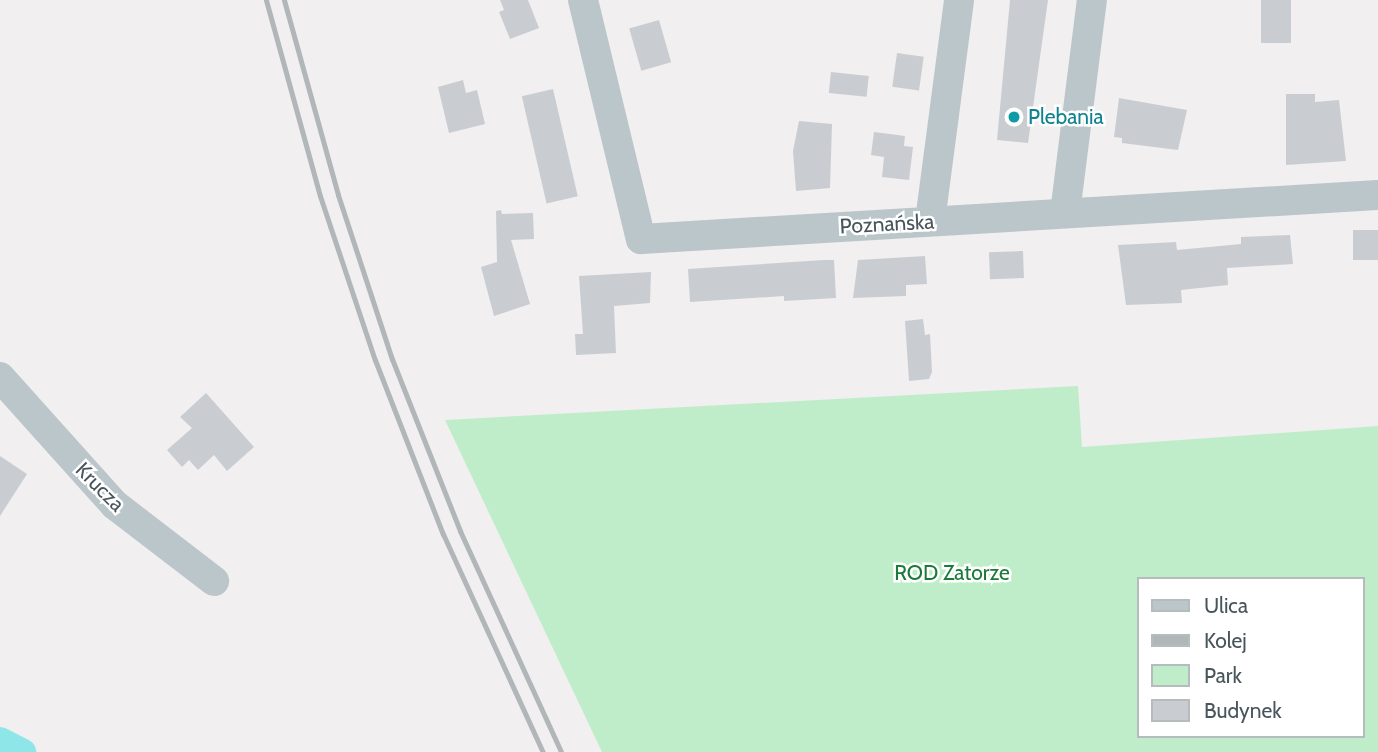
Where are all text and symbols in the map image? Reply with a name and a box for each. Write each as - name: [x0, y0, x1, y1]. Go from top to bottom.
- place label: Plebania: [1028, 104, 1104, 130]
- marker: Plebania: [1006, 109, 1022, 125]
- street label: Poznańska: [839, 209, 935, 239]
- street label: Krucza: [70, 457, 130, 517]
- park label: ROD Zatorze: [894, 560, 1010, 586]
- legend: [1136, 577, 1364, 738]
- text: Ulica: [1204, 593, 1248, 618]
- text: Kolej: [1204, 628, 1247, 653]
- text: Park: [1204, 663, 1242, 688]
- text: Budynek: [1204, 698, 1282, 723]

